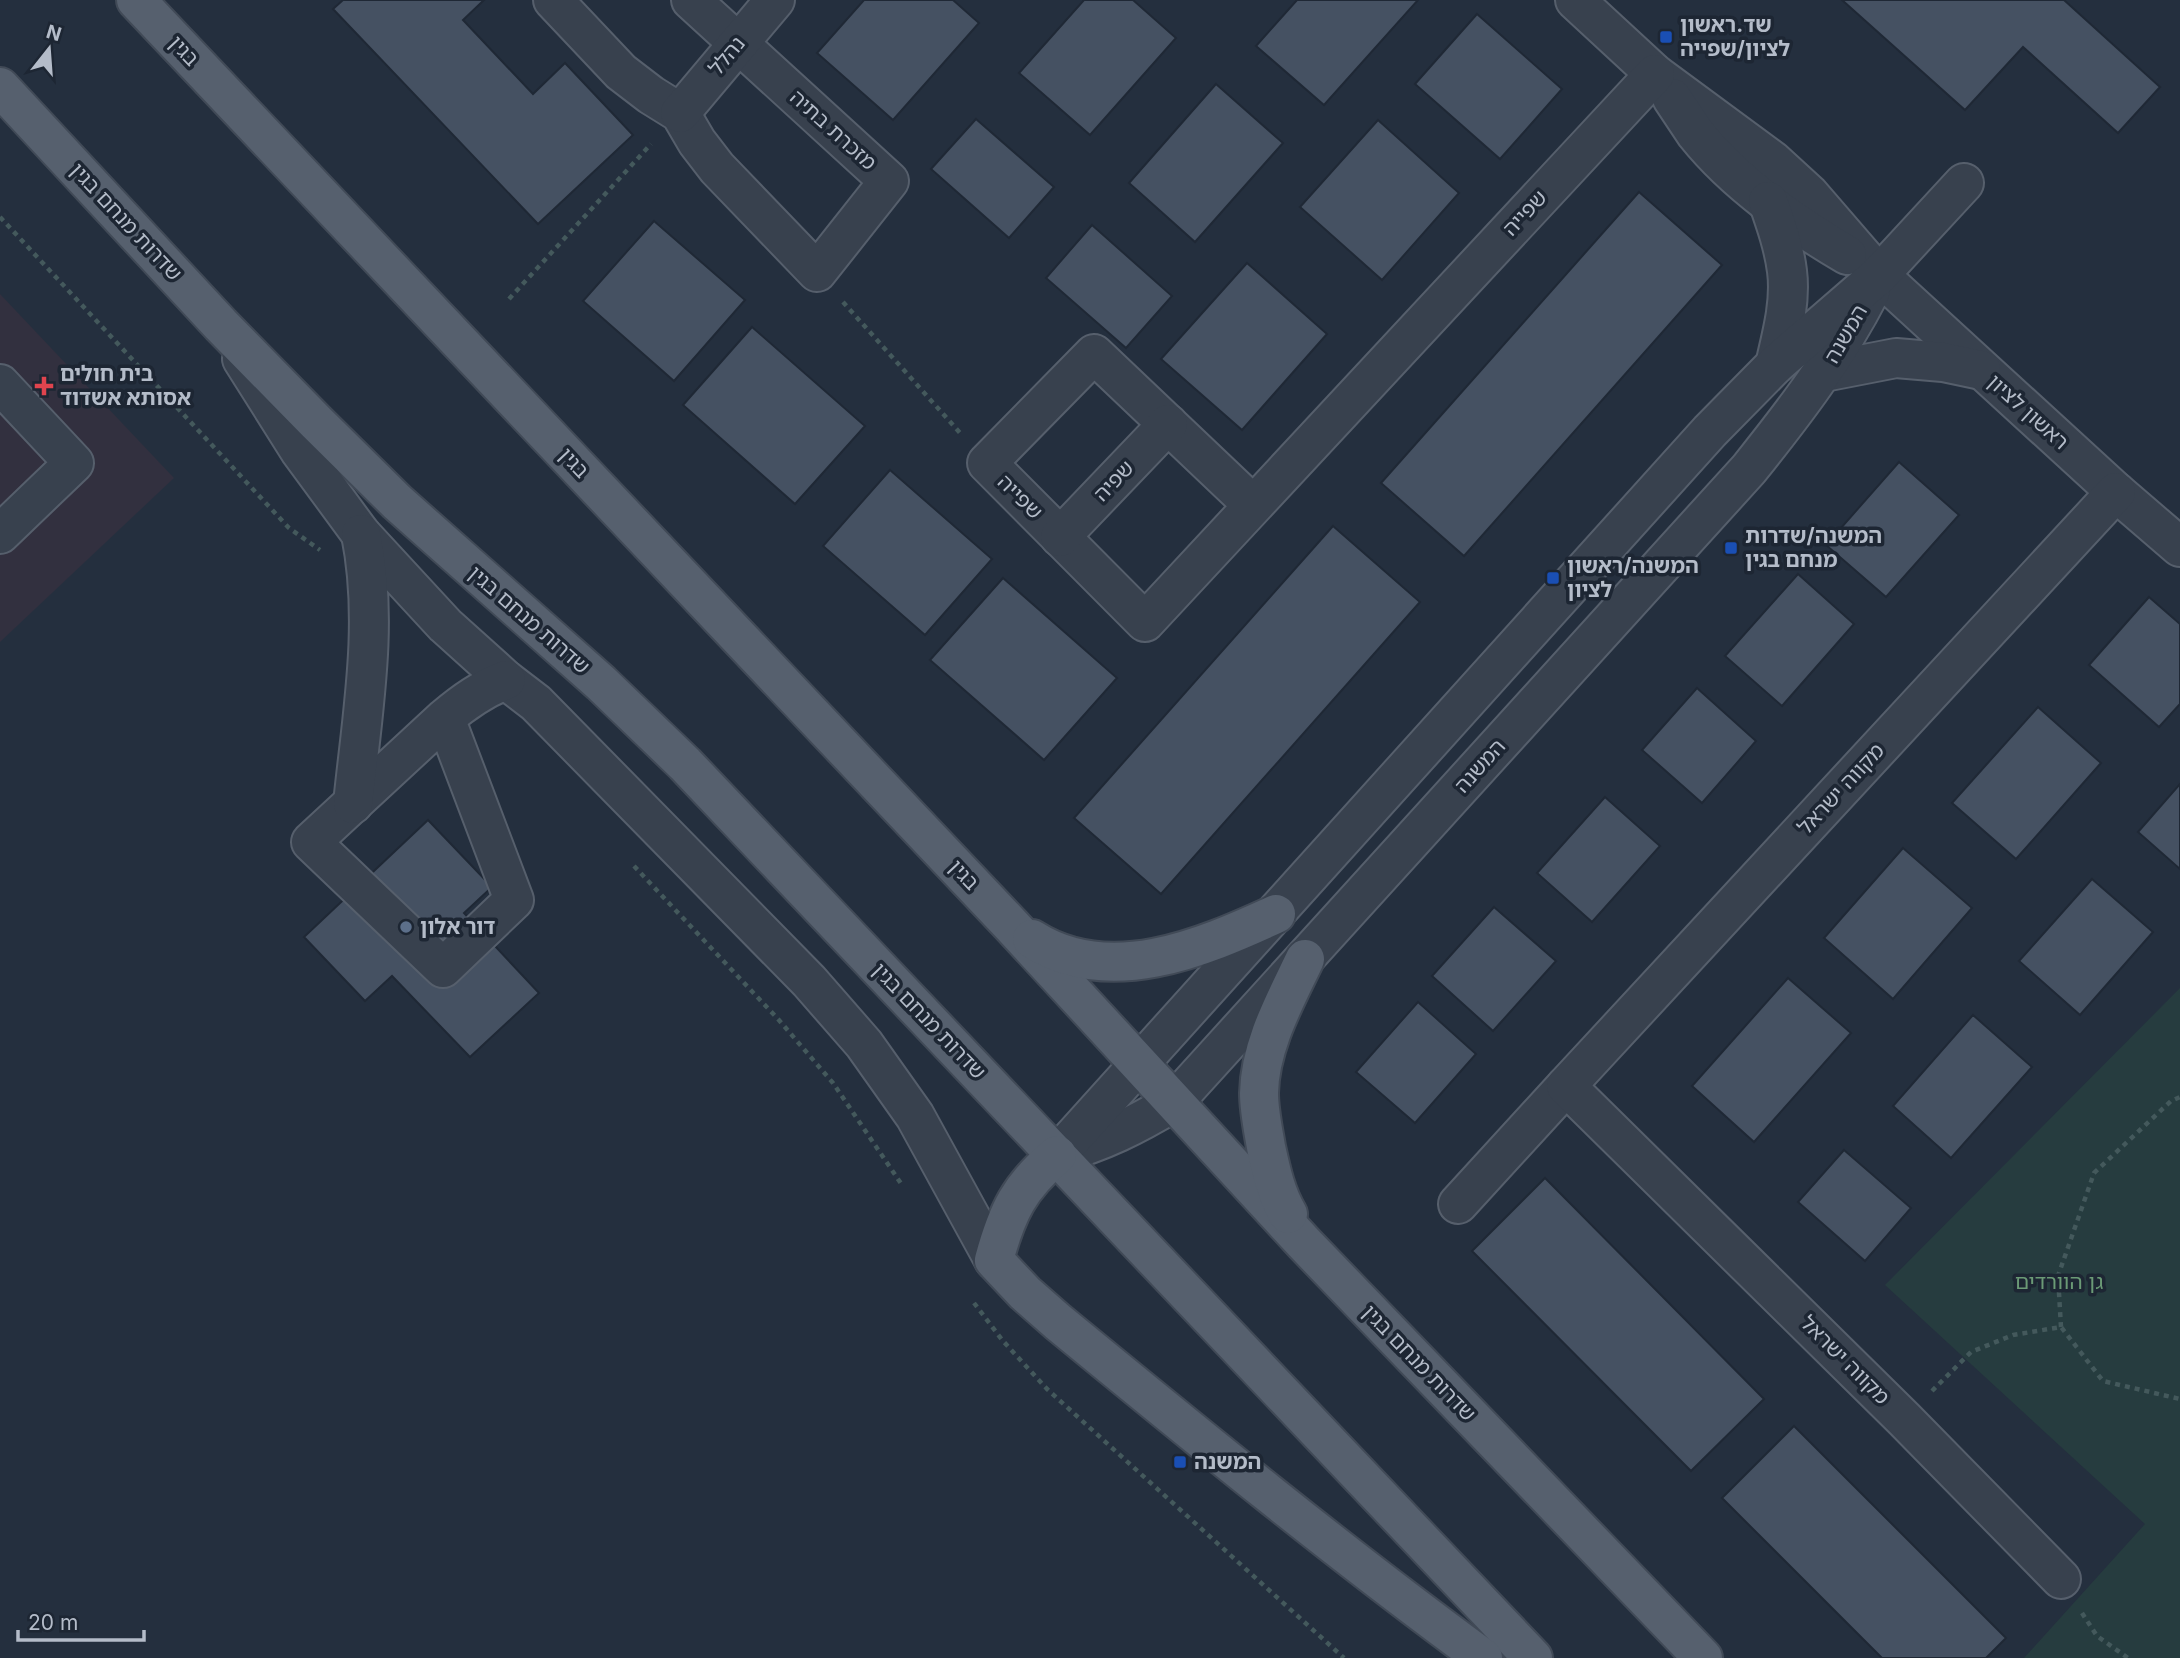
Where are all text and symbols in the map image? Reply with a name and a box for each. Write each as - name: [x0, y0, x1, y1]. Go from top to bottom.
- place label: שד.ראשון לציון/שפייה: [1680, 12, 1790, 61]
- north arrow: [14, 14, 84, 84]
- text: N: [44, 20, 64, 46]
- marker: שד.ראשון לציון/שפייה: [1658, 29, 1674, 45]
- street label: בגין: [164, 30, 205, 71]
- street label: נהלל: [703, 31, 750, 80]
- street label: מזכרת בתיה: [785, 84, 882, 175]
- street label: שדרות מנחם בגין: [65, 158, 187, 286]
- street label: שפייה: [1497, 185, 1552, 241]
- street label: המשנה: [1819, 300, 1872, 367]
- place label: בית חולים אסותא אשדוד: [60, 361, 191, 410]
- street label: ראשון לציון: [1983, 369, 2074, 454]
- marker: בית חולים אסותא אשדוד: [34, 376, 54, 396]
- street label: בגין: [554, 442, 595, 483]
- street label: שפיה: [1088, 455, 1139, 506]
- street label: שפייה: [993, 469, 1048, 524]
- place label: המשנה/שדרות מנחם בגין: [1745, 523, 1882, 572]
- marker: המשנה/שדרות מנחם בגין: [1723, 540, 1739, 556]
- place label: המשנה/ראשון לציון: [1567, 553, 1699, 602]
- street label: שדרות מנחם בגין: [464, 560, 595, 679]
- marker: המשנה/ראשון לציון: [1545, 570, 1561, 586]
- street label: המשנה: [1449, 734, 1510, 798]
- street label: מקווה ישראל: [1792, 738, 1889, 839]
- street label: בגין: [944, 854, 985, 895]
- place label: דור אלון: [420, 914, 495, 939]
- marker: דור אלון: [398, 919, 414, 935]
- street label: שדרות מנחם בגין: [868, 957, 991, 1084]
- park label: גן הוורדים: [2015, 1269, 2103, 1294]
- street label: שדרות מנחם בגין: [1358, 1299, 1481, 1426]
- street label: מקווה ישראל: [1796, 1310, 1895, 1409]
- place label: המשנה: [1194, 1449, 1261, 1474]
- marker: המשנה: [1172, 1454, 1188, 1470]
- scale bar: [18, 1598, 144, 1642]
- text: 20 m: [28, 1610, 78, 1635]

